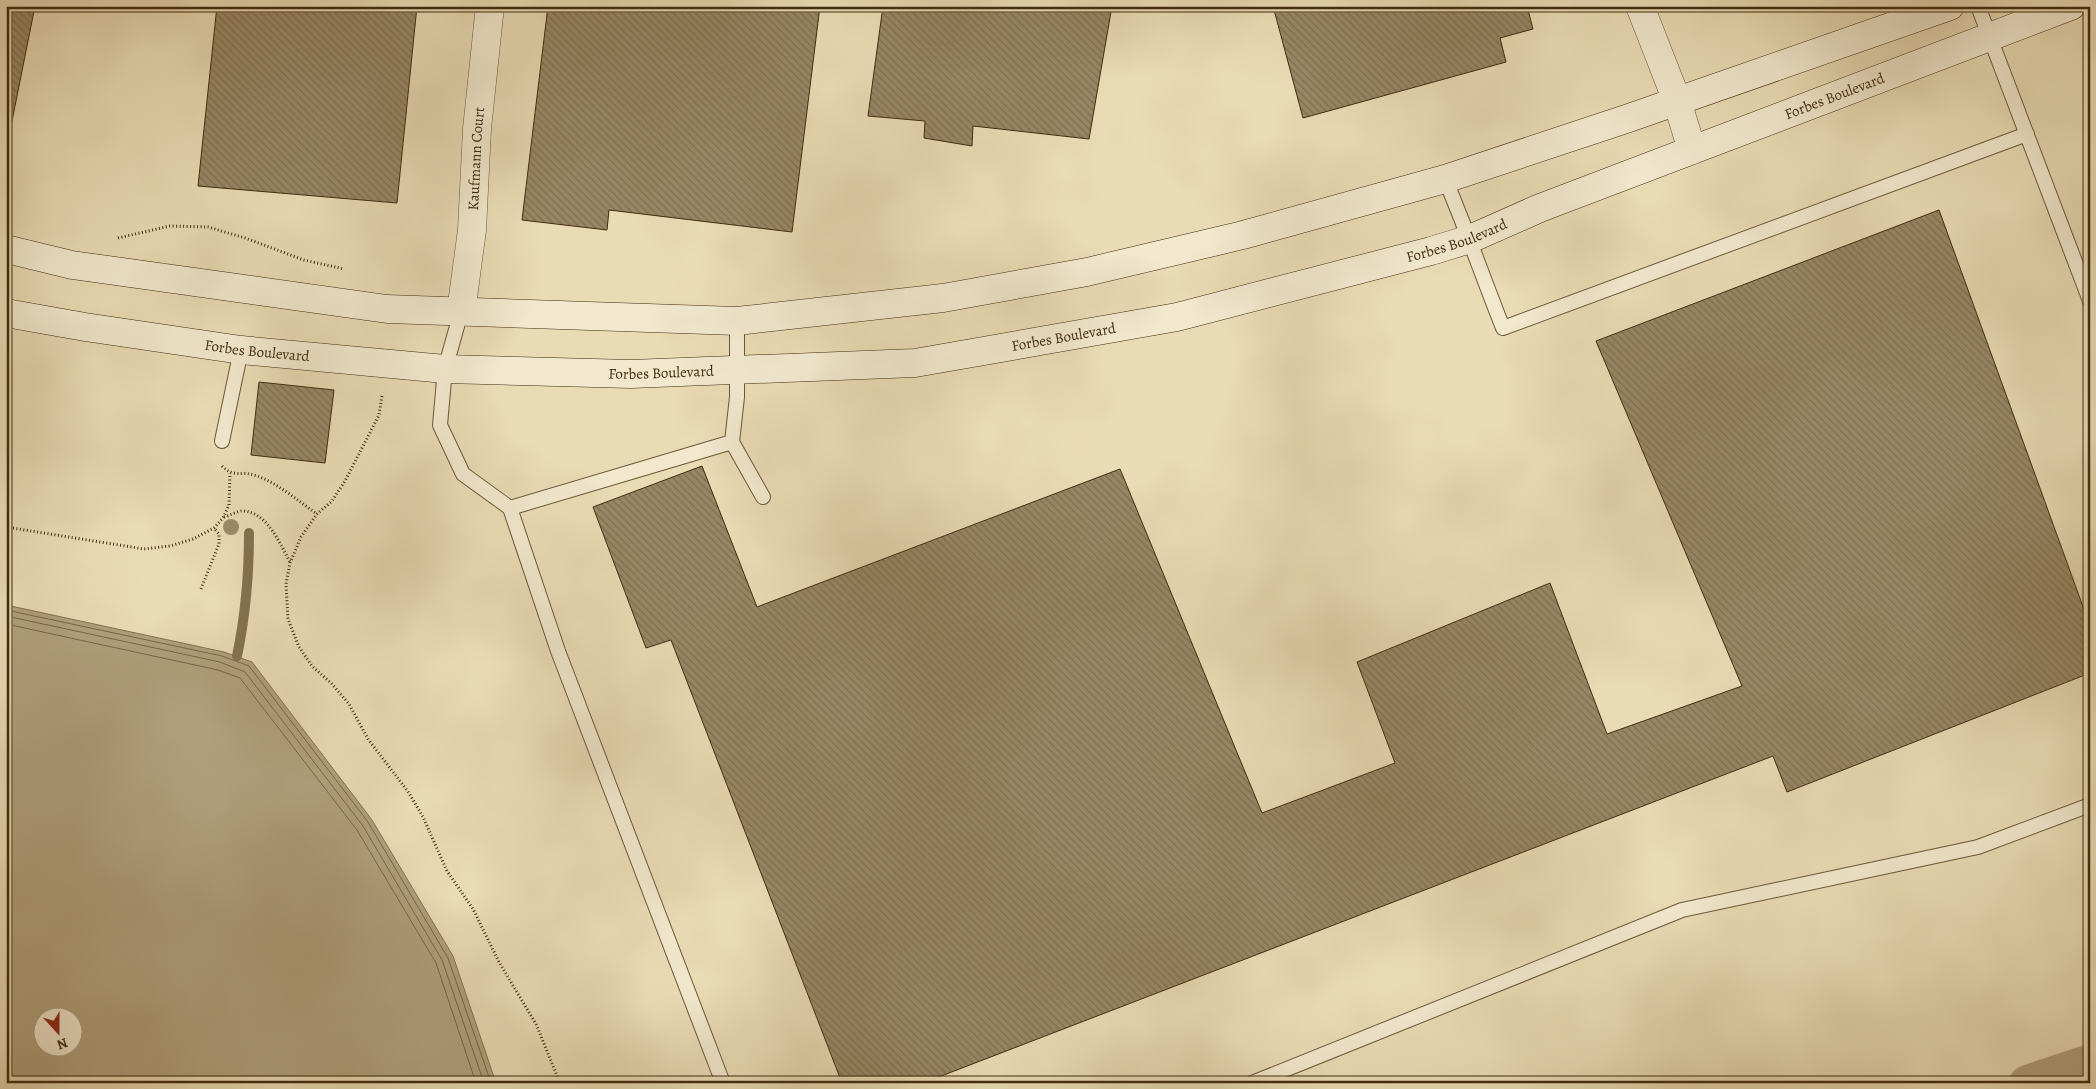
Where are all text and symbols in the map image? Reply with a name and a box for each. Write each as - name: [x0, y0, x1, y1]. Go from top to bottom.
- street label: Forbes Boulevard: [1782, 68, 1888, 124]
- street label: Kaufmann Court: [463, 106, 489, 211]
- street label: Forbes Boulevard: [1404, 214, 1511, 267]
- street label: Forbes Boulevard: [1010, 318, 1118, 356]
- street label: Forbes Boulevard: [203, 335, 311, 366]
- street label: Forbes Boulevard: [608, 361, 715, 384]
- north arrow: [32, 1006, 82, 1056]
- text: N: [54, 1033, 71, 1054]

